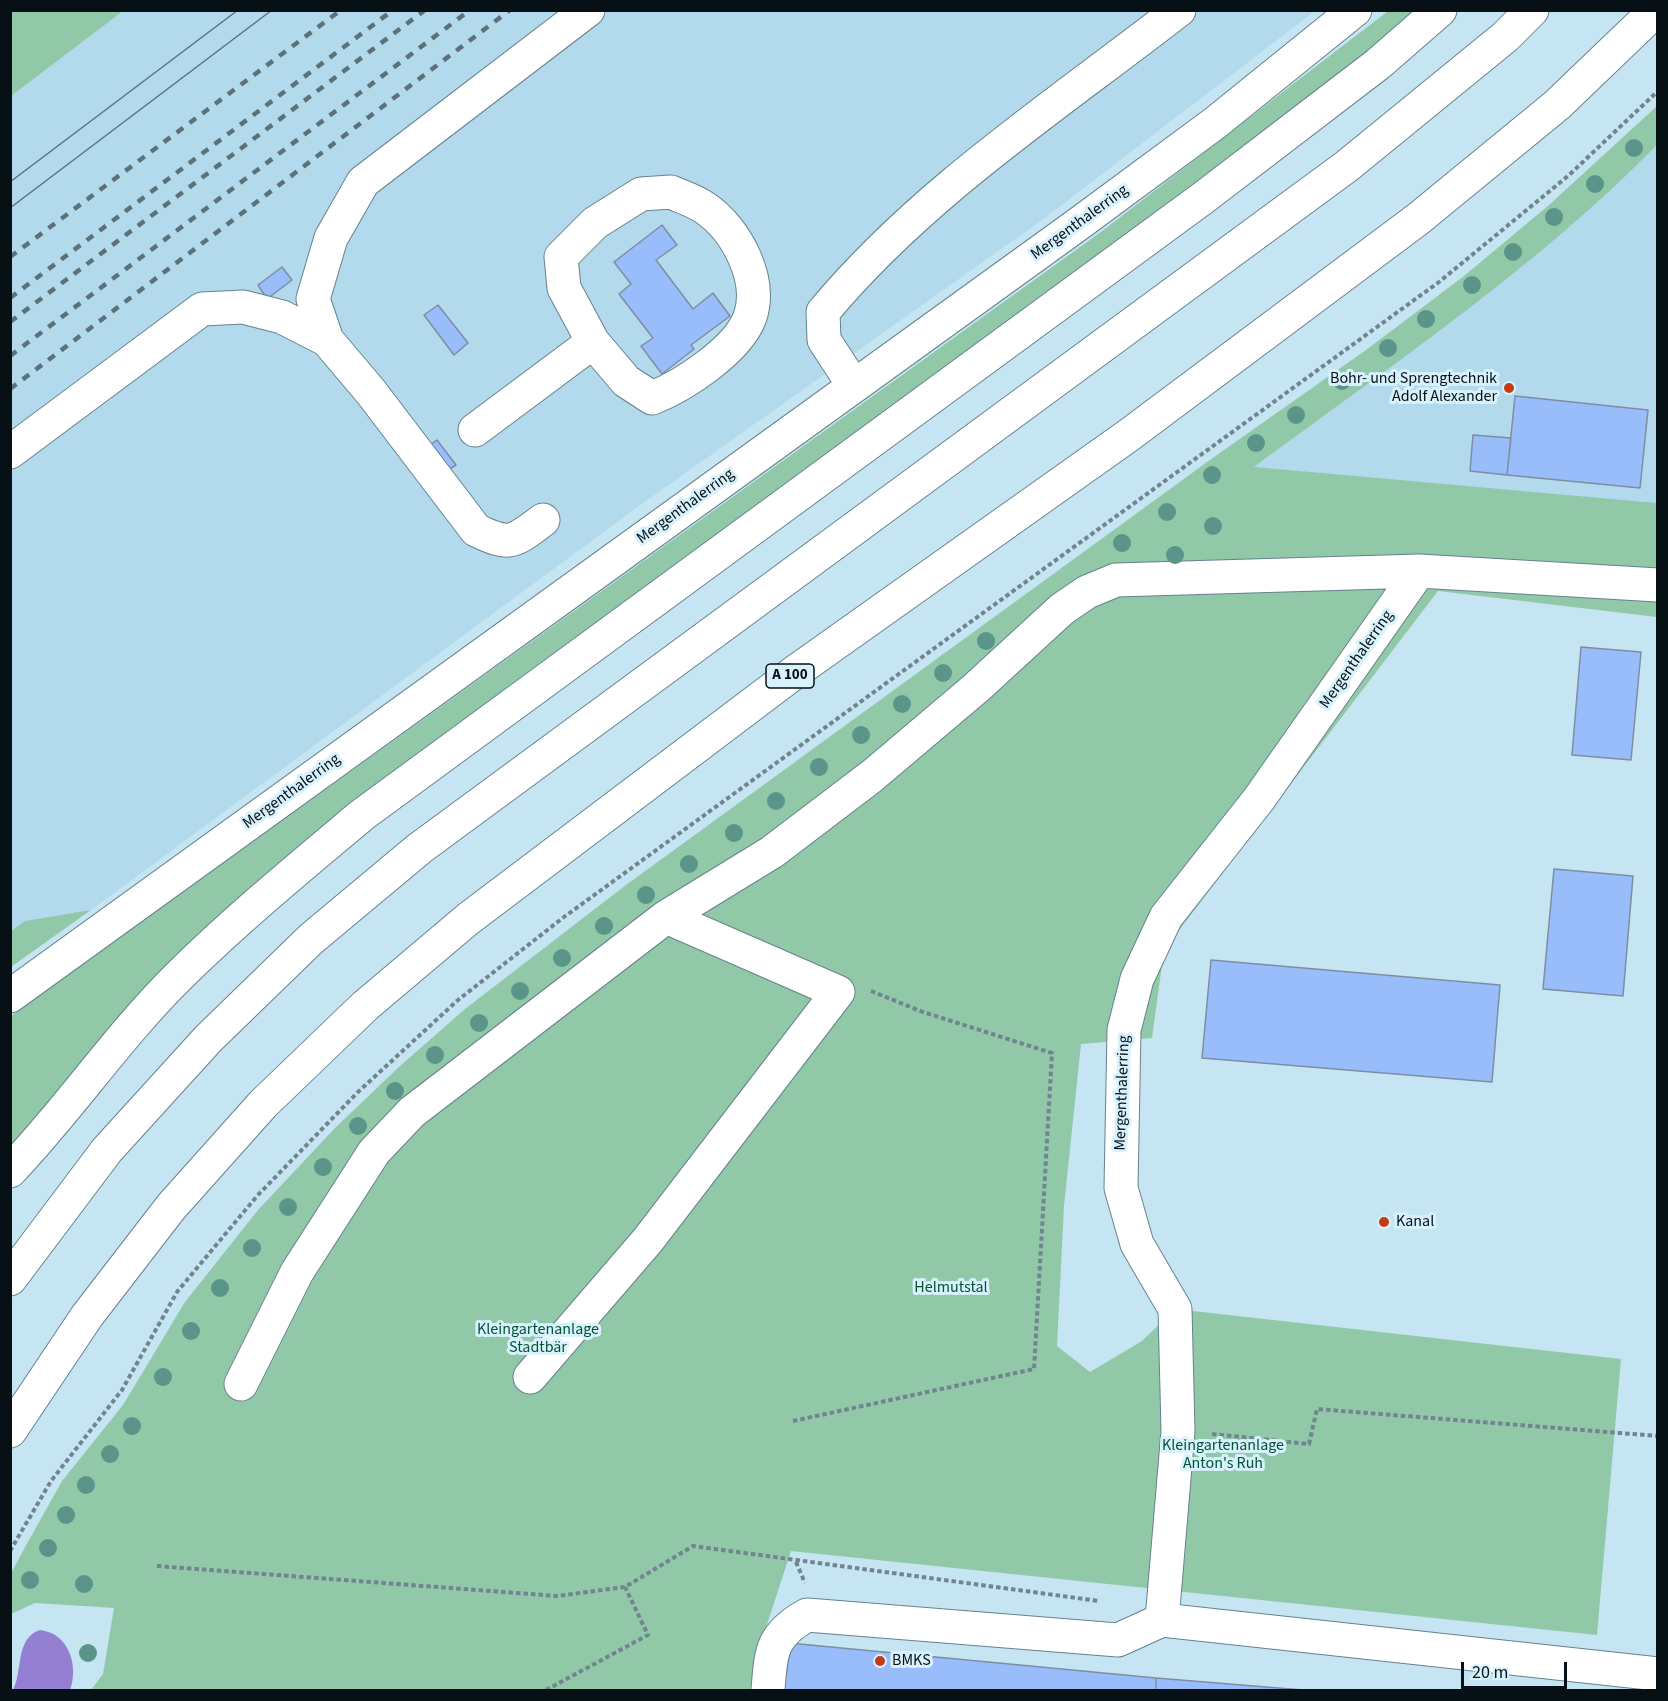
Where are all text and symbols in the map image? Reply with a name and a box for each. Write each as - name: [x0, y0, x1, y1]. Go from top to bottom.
- street label: Mergenthalerring: [1028, 181, 1132, 265]
- place label: Bohr- und Sprengtechnik Adolf Alexander: [1330, 369, 1497, 407]
- marker: Bohr- und Sprengtechnik Adolf Alexander: [1502, 381, 1516, 395]
- street label: Mergenthalerring: [634, 465, 738, 549]
- street label: Mergenthalerring: [1316, 607, 1398, 713]
- road number: A 100: [766, 664, 814, 688]
- street label: Mergenthalerring: [240, 750, 344, 834]
- street label: Mergenthalerring: [1111, 1035, 1135, 1151]
- place label: Kanal: [1396, 1212, 1434, 1232]
- marker: Kanal: [1377, 1215, 1391, 1229]
- park label: Helmutstal: [914, 1278, 988, 1298]
- park label: Kleingartenanlage Stadtbär: [477, 1320, 599, 1358]
- park label: Kleingartenanlage Anton's Ruh: [1162, 1436, 1284, 1474]
- scale bar: [1464, 1650, 1570, 1688]
- place label: BMKS: [892, 1651, 931, 1671]
- marker: BMKS: [873, 1654, 887, 1668]
- text: 20 m: [1472, 1660, 1508, 1685]

